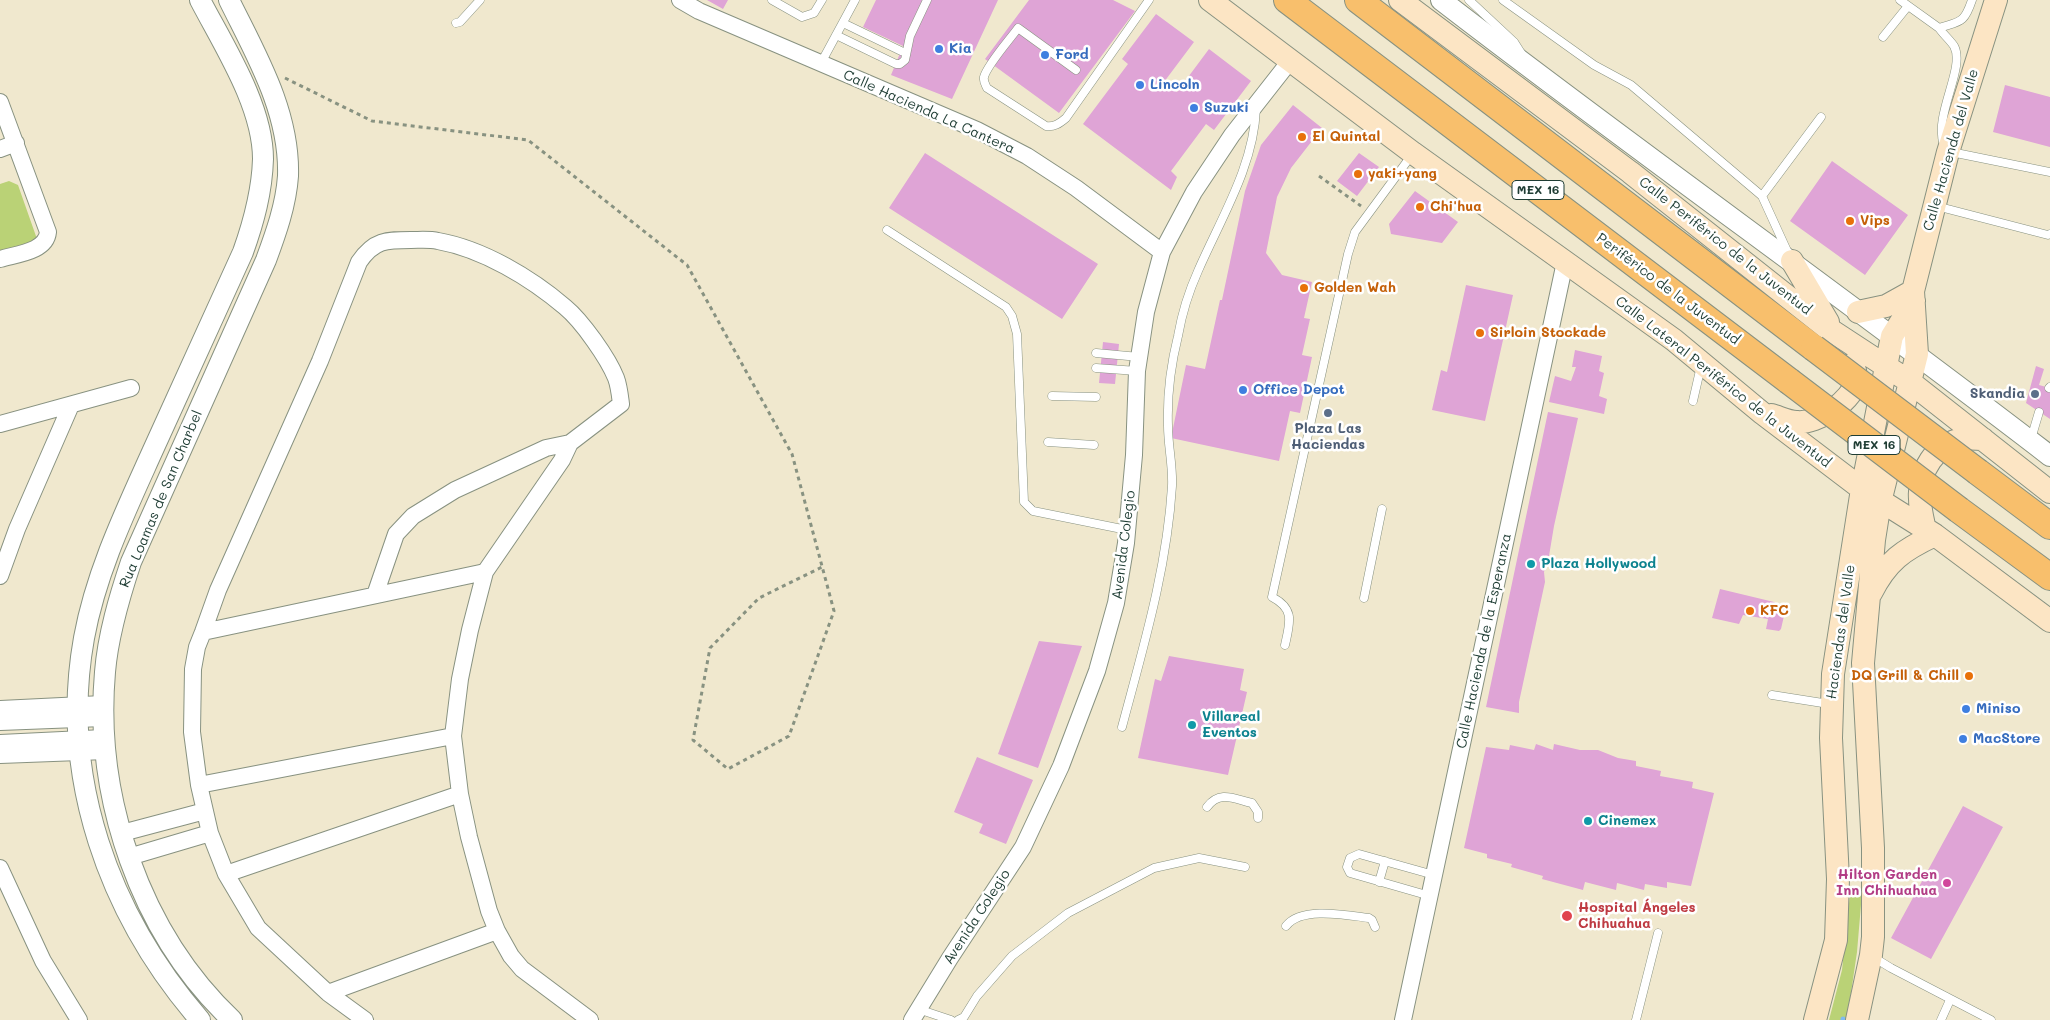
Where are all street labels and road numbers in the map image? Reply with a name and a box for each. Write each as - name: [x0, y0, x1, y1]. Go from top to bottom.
- street label: Calle Hacienda La Cantera: [841, 66, 1017, 158]
- street label: Calle Hacienda del Valle: [1920, 67, 1982, 233]
- street label: Calle Periférico de la Juventud: [1636, 174, 1814, 318]
- road number: MEX 16: [1512, 180, 1564, 200]
- street label: Periférico de la Juventud: [1593, 230, 1743, 348]
- street label: Calle Lateral Periférico de la Juventud: [1612, 293, 1834, 471]
- street label: Rua Loamas de San Charbel: [116, 408, 206, 590]
- road number: MEX 16: [1848, 436, 1900, 454]
- street label: Avenida Colegio: [1109, 490, 1139, 600]
- street label: Calle Hacienda de la Esperanza: [1453, 532, 1515, 750]
- street label: Haciendas del Valle: [1823, 564, 1859, 700]
- street label: Avenida Colegio: [940, 866, 1014, 968]

